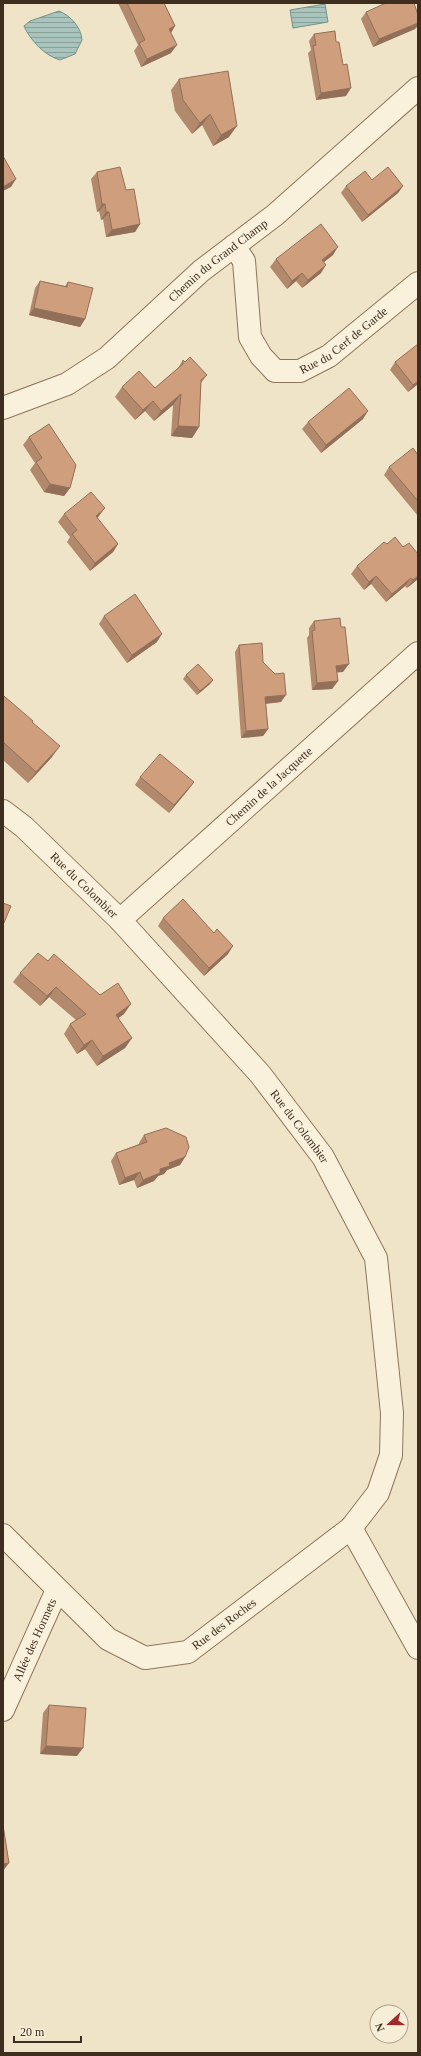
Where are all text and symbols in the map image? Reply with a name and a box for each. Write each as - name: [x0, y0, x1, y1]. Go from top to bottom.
- street label: Chemin du Grand Champ: [165, 216, 270, 305]
- street label: Rue du Cerf de Garde: [297, 304, 390, 377]
- street label: Chemin de la Jacquette: [223, 744, 315, 829]
- street label: Rue du Colombier: [47, 849, 121, 921]
- street label: Rue du Colombier: [267, 1087, 332, 1166]
- street label: Rue des Roches: [189, 1595, 259, 1653]
- street label: Allée des Hormets: [10, 1596, 59, 1683]
- north arrow: [369, 2004, 409, 2044]
- scale bar: [14, 2018, 81, 2044]
- text: N: [373, 2022, 387, 2033]
- text: 20 m: [20, 2025, 45, 2039]

